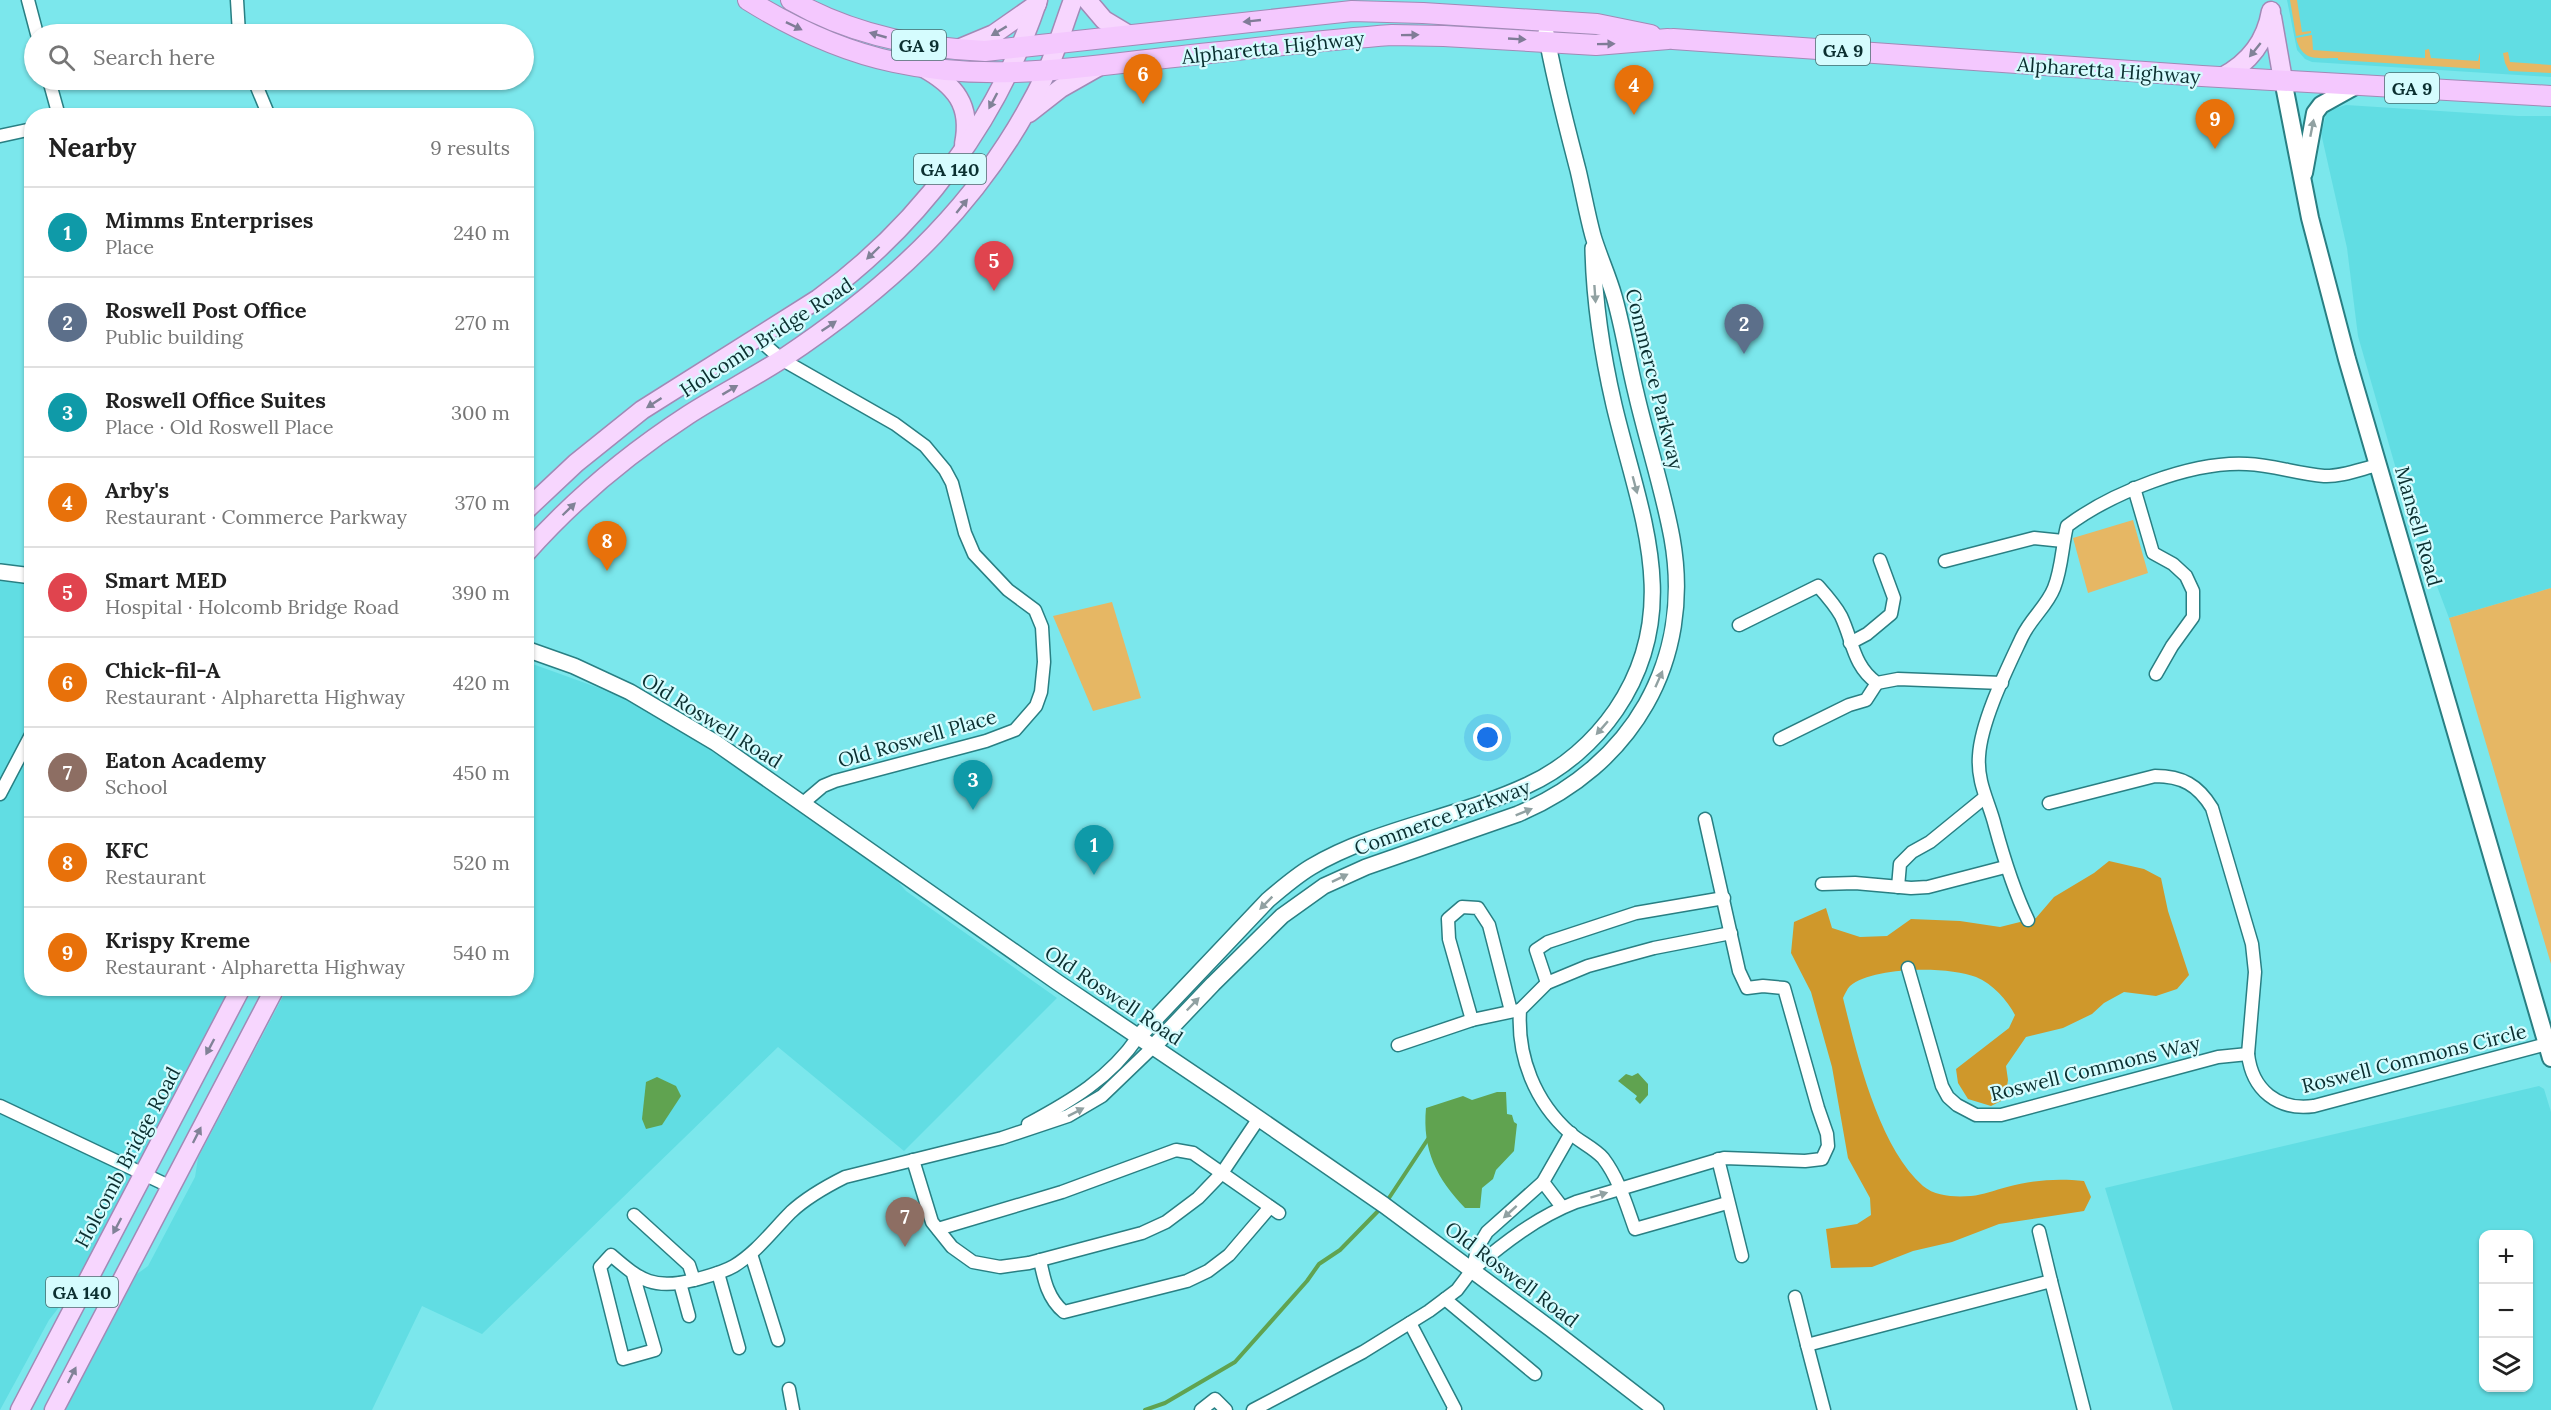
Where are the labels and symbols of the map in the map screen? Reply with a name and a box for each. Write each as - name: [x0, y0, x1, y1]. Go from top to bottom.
- one-way arrow: [1242, 16, 1261, 26]
- one-way arrow: [785, 20, 803, 30]
- one-way arrow: [991, 25, 1007, 36]
- street label: Alpharetta Highway: [1179, 25, 1366, 69]
- one-way arrow: [869, 30, 887, 40]
- road number: GA 9: [892, 30, 946, 60]
- one-way arrow: [1400, 30, 1419, 40]
- one-way arrow: [1507, 35, 1526, 44]
- road number: GA 9: [1816, 35, 1870, 65]
- one-way arrow: [1596, 39, 1615, 49]
- one-way arrow: [2248, 42, 2261, 58]
- street label: Alpharetta Highway: [2016, 51, 2202, 89]
- pin: 6: [1124, 54, 1162, 104]
- pin: 4: [1614, 66, 1654, 115]
- road number: GA 9: [2385, 73, 2439, 103]
- one-way arrow: [988, 92, 998, 109]
- pin: 9: [2196, 100, 2234, 149]
- one-way arrow: [2308, 118, 2317, 137]
- road number: GA 140: [914, 154, 986, 184]
- one-way arrow: [955, 198, 968, 214]
- pin: 5: [974, 242, 1014, 291]
- one-way arrow: [866, 246, 881, 260]
- street label: Holcomb Bridge Road: [675, 272, 857, 402]
- one-way arrow: [1590, 285, 1600, 304]
- street label: Commerce Parkway: [1620, 286, 1690, 472]
- pin: 2: [1724, 304, 1764, 354]
- one-way arrow: [821, 320, 837, 332]
- one-way arrow: [722, 385, 739, 395]
- one-way arrow: [646, 397, 662, 408]
- street label: Mansell Road: [2390, 463, 2448, 589]
- one-way arrow: [1631, 476, 1641, 494]
- one-way arrow: [561, 503, 575, 517]
- pin: 8: [588, 522, 626, 571]
- street label: Old Roswell Road: [637, 667, 787, 773]
- one-way arrow: [1654, 669, 1664, 687]
- street label: Old Roswell Place: [835, 703, 999, 773]
- one-way arrow: [1596, 720, 1609, 735]
- your location: [1473, 723, 1502, 752]
- pin: 3: [954, 760, 992, 810]
- street label: Commerce Parkway: [1351, 773, 1534, 860]
- one-way arrow: [1515, 807, 1533, 817]
- pin: 1: [1074, 826, 1114, 875]
- one-way arrow: [1332, 874, 1349, 883]
- one-way arrow: [1258, 896, 1273, 910]
- street label: Old Roswell Road: [1040, 940, 1188, 1050]
- one-way arrow: [1186, 997, 1199, 1012]
- street label: Roswell Commons Circle: [2299, 1018, 2529, 1098]
- street label: Roswell Commons Way: [1987, 1030, 2203, 1106]
- one-way arrow: [206, 1039, 215, 1056]
- street label: Holcomb Bridge Road: [69, 1062, 185, 1252]
- one-way arrow: [1068, 1107, 1085, 1116]
- one-way arrow: [192, 1126, 202, 1144]
- one-way arrow: [1590, 1190, 1608, 1199]
- pin: 7: [886, 1198, 924, 1247]
- one-way arrow: [1503, 1205, 1518, 1218]
- street label: Old Roswell Road: [1440, 1216, 1584, 1332]
- one-way arrow: [112, 1217, 122, 1235]
- road number: GA 140: [46, 1277, 118, 1307]
- one-way arrow: [67, 1366, 77, 1383]

